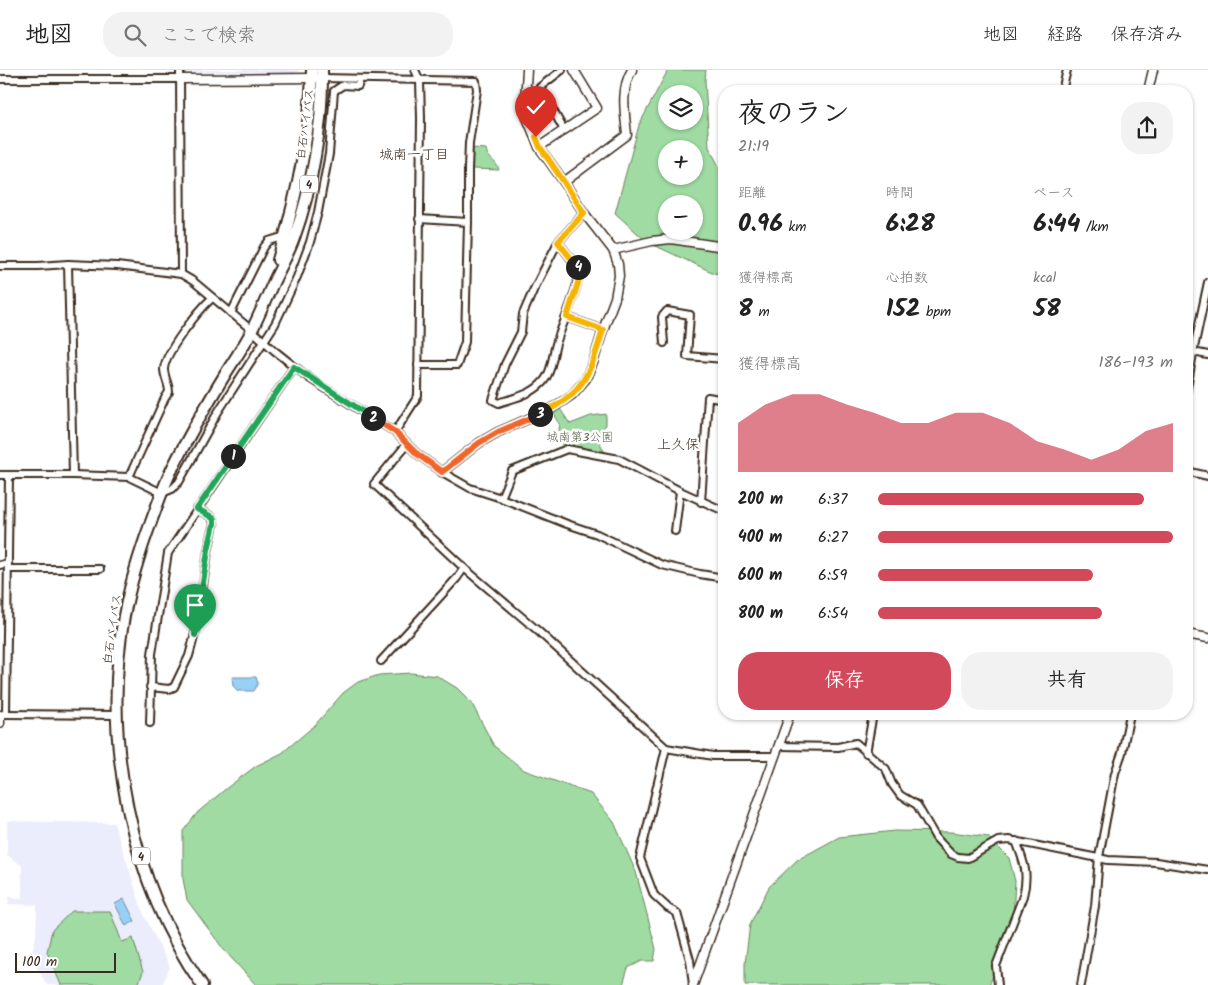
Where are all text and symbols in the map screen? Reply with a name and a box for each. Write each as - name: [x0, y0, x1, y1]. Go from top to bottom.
- search box: [103, 12, 453, 57]
- text: 地図: [25, 16, 73, 55]
- icon: search: [121, 21, 149, 49]
- text: ここで検索: [161, 21, 256, 51]
- text: 地図: [983, 21, 1019, 50]
- text: 経路: [1047, 21, 1083, 50]
- text: 保存済み: [1111, 21, 1183, 50]
- map controls: [658, 85, 703, 240]
- button: layers: [658, 85, 703, 130]
- pin: [515, 86, 557, 137]
- street label: 白石バイパス: [292, 87, 319, 161]
- text: 夜のラン: [738, 92, 850, 137]
- icon: check: [522, 93, 550, 121]
- button: share: [1121, 102, 1173, 154]
- text: 21:19: [738, 134, 769, 159]
- button: +: [658, 140, 703, 185]
- district label: 城南一丁目: [379, 144, 449, 166]
- road number: 4: [300, 176, 318, 192]
- text: 距離: [738, 182, 766, 204]
- text: 時間: [886, 182, 914, 204]
- text: ペース: [1033, 182, 1075, 204]
- button: −: [658, 195, 703, 240]
- text: 0.96: [738, 204, 783, 244]
- text: 6:28: [886, 204, 935, 244]
- text: 6:44: [1033, 204, 1080, 244]
- text: km: [783, 216, 806, 238]
- text: /km: [1080, 216, 1109, 238]
- pin: 4: [566, 254, 590, 280]
- text: 4: [575, 256, 582, 278]
- text: 獲得標高: [738, 267, 794, 289]
- text: 心拍数: [886, 267, 928, 289]
- text: kcal: [1033, 267, 1056, 289]
- text: 8: [738, 289, 753, 329]
- text: 152: [886, 289, 920, 329]
- text: 58: [1033, 289, 1061, 329]
- text: m: [753, 301, 770, 323]
- text: bpm: [920, 301, 951, 323]
- text: 186–193 m: [1099, 350, 1173, 375]
- text: 獲得標高: [738, 352, 802, 377]
- pin: 3: [528, 402, 552, 426]
- text: 3: [537, 403, 544, 425]
- pin: 2: [360, 406, 386, 430]
- text: 2: [369, 407, 378, 429]
- park label: 城南第3公園: [547, 428, 613, 447]
- district label: 上久保: [657, 434, 699, 456]
- pin: 1: [220, 444, 246, 468]
- text: 1: [231, 445, 236, 467]
- text: 200 m: [738, 487, 783, 512]
- text: 6:37: [818, 487, 847, 512]
- text: 400 m: [738, 525, 782, 550]
- text: 6:27: [818, 525, 848, 550]
- text: 600 m: [738, 563, 782, 588]
- text: 6:59: [818, 563, 847, 588]
- pin: [174, 584, 216, 635]
- icon: arrive: [181, 591, 209, 619]
- street label: 白石バイパス: [98, 592, 127, 666]
- text: 800 m: [738, 601, 783, 626]
- text: 6:54: [818, 601, 848, 626]
- button: 保存: [738, 652, 951, 710]
- button: 共有: [961, 652, 1173, 710]
- road number: 4: [132, 848, 150, 864]
- scale bar: [15, 950, 116, 973]
- text: 100 m: [22, 951, 57, 973]

